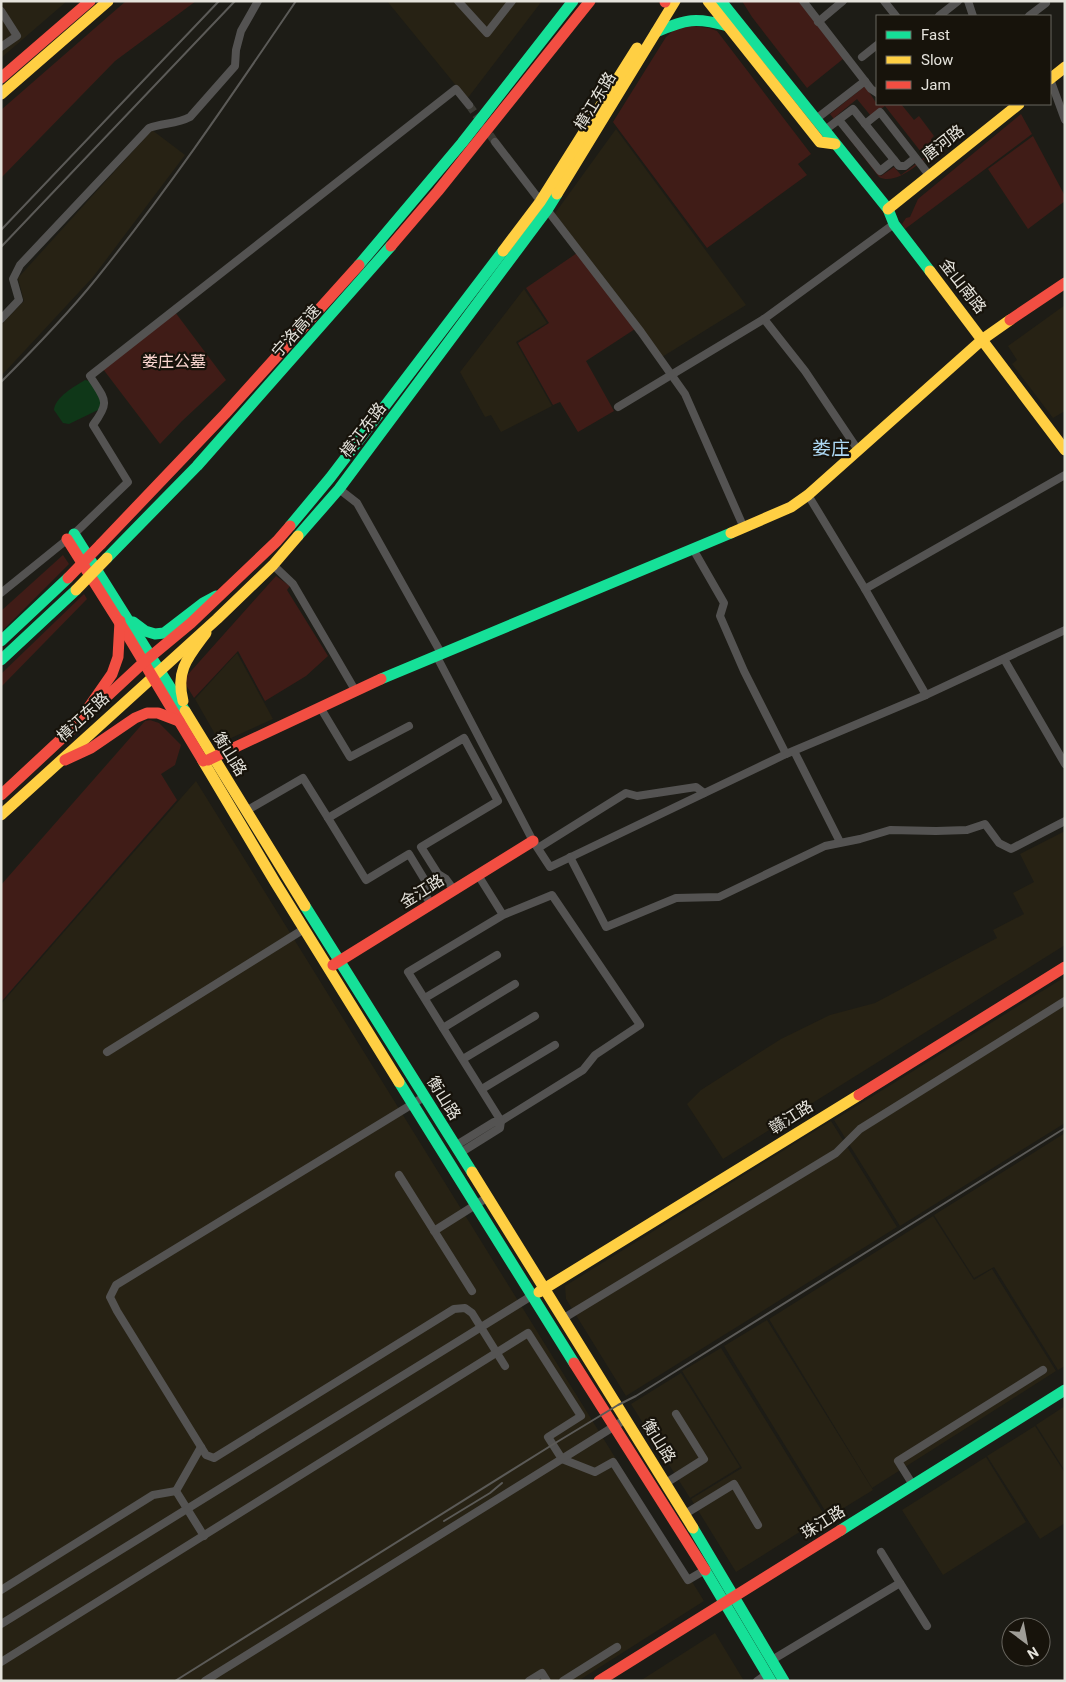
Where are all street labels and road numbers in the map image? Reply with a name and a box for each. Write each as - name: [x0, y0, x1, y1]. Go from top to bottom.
- street label: 樟江东路: [570, 69, 620, 133]
- street label: 唐河路: [918, 121, 968, 165]
- street label: 金山南路: [936, 255, 990, 317]
- street label: 宁洛高速: [268, 301, 324, 361]
- street label: 樟江东路: [336, 399, 390, 461]
- street label: 樟江东路: [53, 688, 113, 746]
- street label: 衡山路: [209, 729, 251, 779]
- street label: 金江路: [397, 870, 447, 912]
- street label: 衡山路: [423, 1073, 465, 1123]
- street label: 赣江路: [766, 1096, 816, 1138]
- street label: 衡山路: [638, 1416, 680, 1466]
- street label: 珠江路: [798, 1501, 848, 1543]

